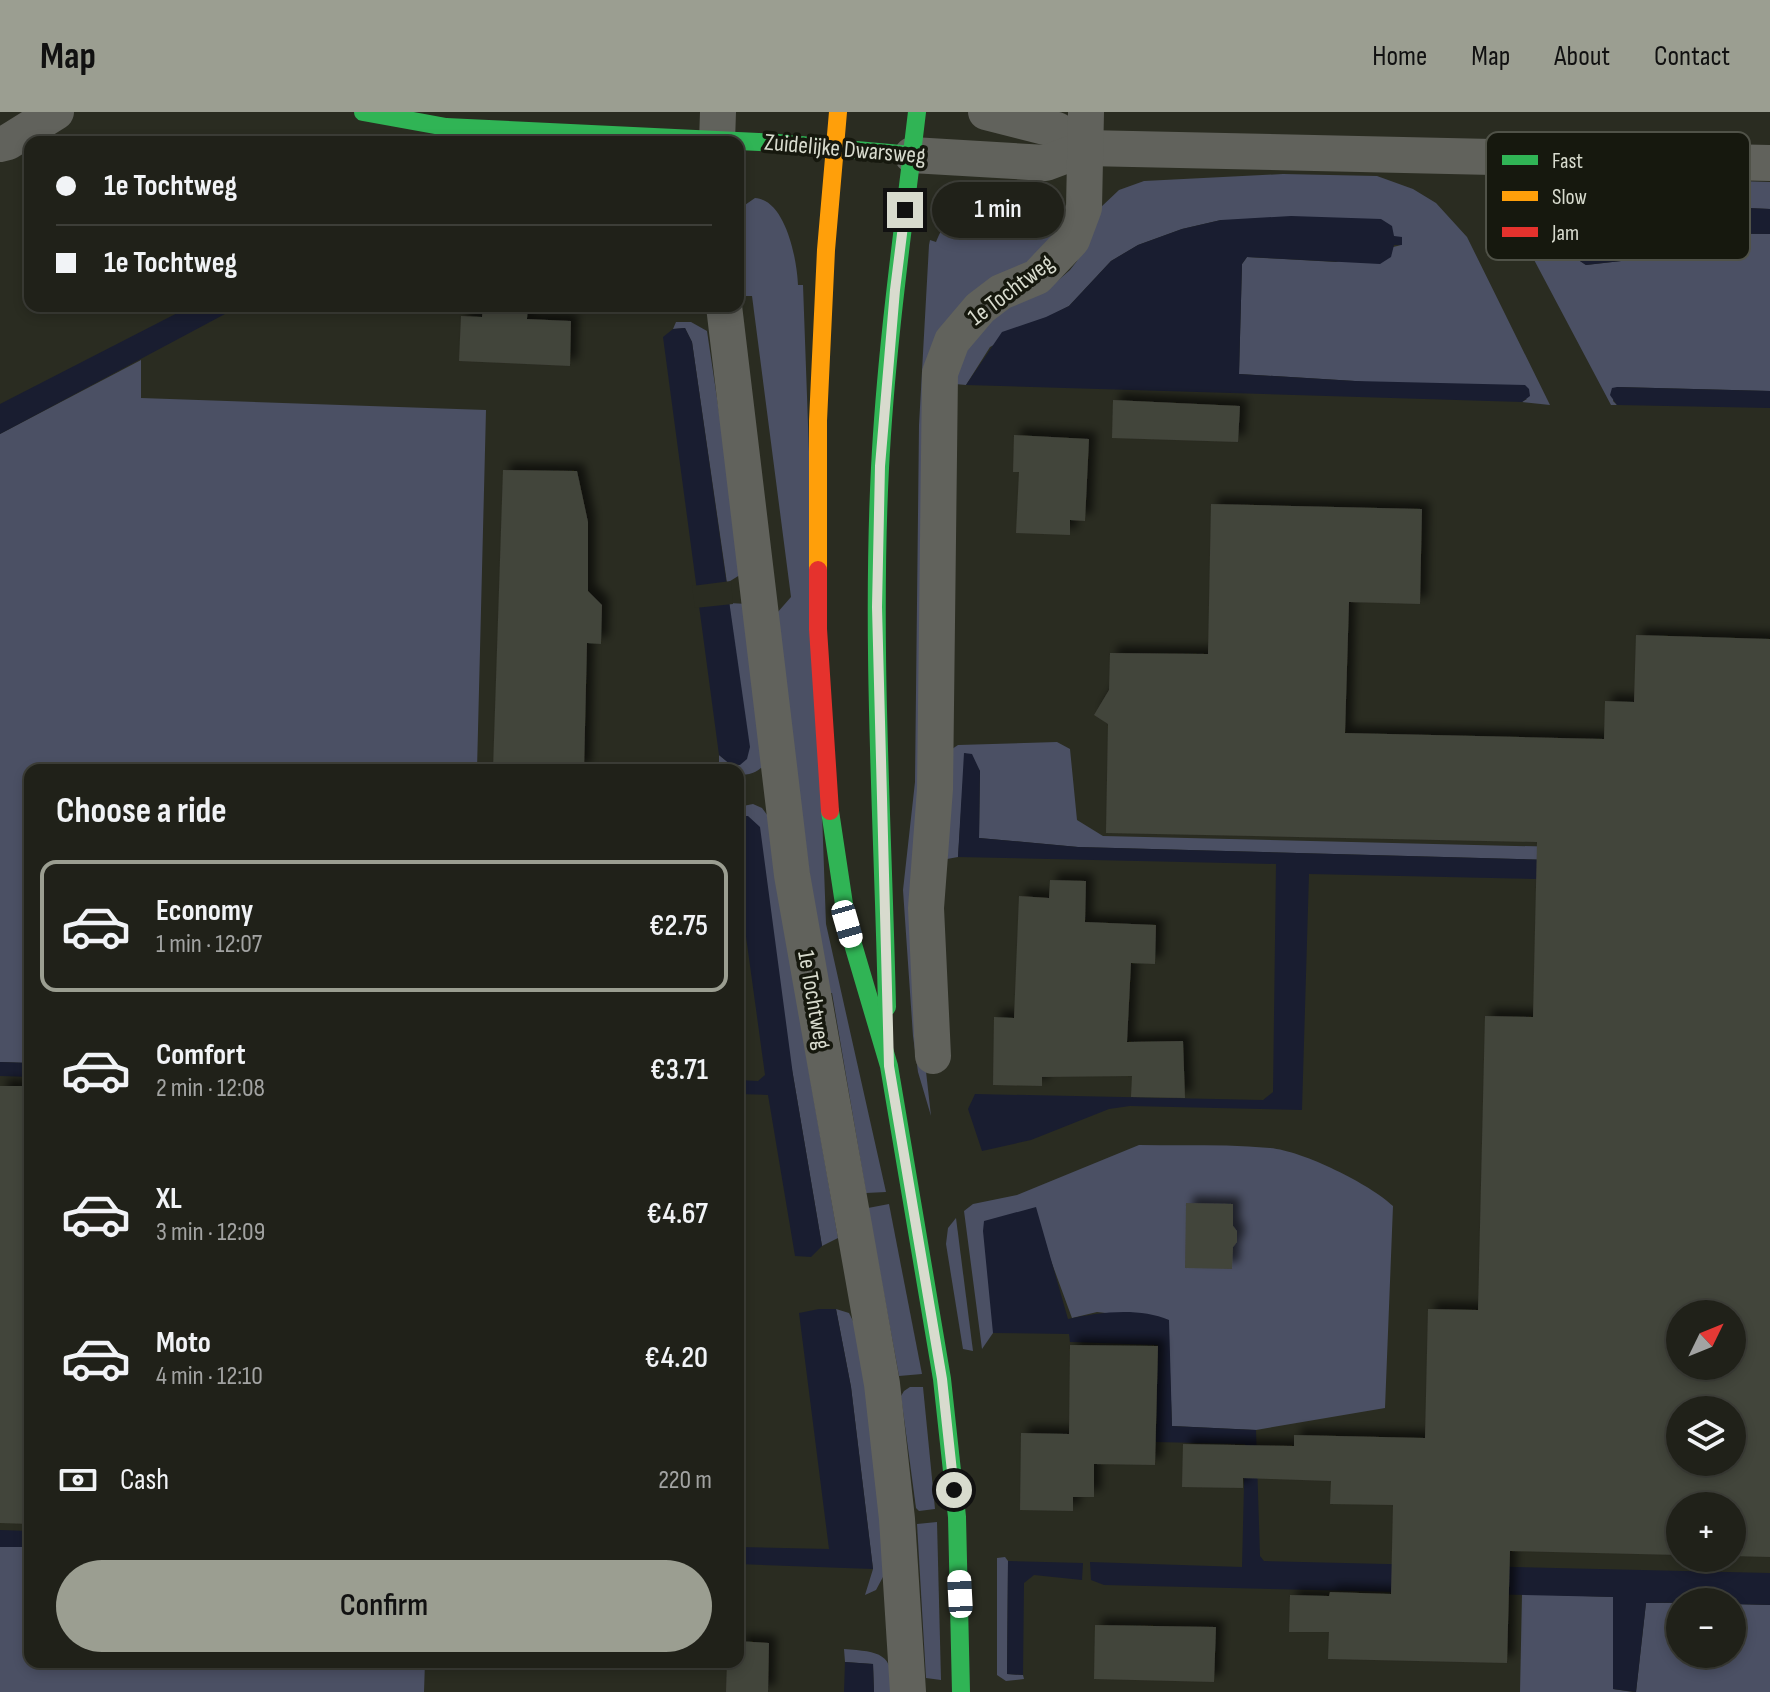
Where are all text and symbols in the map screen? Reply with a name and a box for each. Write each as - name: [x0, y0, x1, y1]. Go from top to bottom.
- text: Map: [40, 34, 96, 79]
- text: Home: [1372, 40, 1427, 73]
- text: Map: [1471, 40, 1510, 73]
- text: About: [1554, 40, 1610, 73]
- text: Contact: [1654, 40, 1730, 73]
- street label: Zuidelijke Dwarsweg: [763, 128, 927, 170]
- legend: [1486, 132, 1750, 260]
- text: Fast: [1552, 148, 1583, 175]
- text: 1e Tochtweg: [104, 168, 237, 204]
- callout: 1 min: [933, 182, 1065, 238]
- text: Slow: [1552, 184, 1587, 211]
- route end: [887, 192, 923, 228]
- text: 1 min: [974, 194, 1022, 225]
- text: Jam: [1551, 220, 1579, 247]
- text: 1e Tochtweg: [104, 245, 237, 281]
- street label: 1e Tochtweg: [962, 248, 1060, 332]
- text: Choose a ride: [56, 790, 227, 833]
- icon: car: [60, 890, 132, 962]
- text: Economy: [156, 893, 253, 929]
- car: [829, 898, 865, 950]
- text: €2.75: [649, 908, 708, 944]
- text: 1 min · 12:07: [156, 929, 262, 960]
- street label: 1e Tochtweg: [791, 948, 837, 1052]
- icon: car: [60, 1034, 132, 1106]
- text: Comfort: [156, 1037, 246, 1073]
- text: €3.71: [650, 1052, 708, 1088]
- text: 2 min · 12:08: [156, 1073, 265, 1104]
- icon: car: [60, 1178, 132, 1250]
- text: XL: [156, 1181, 182, 1217]
- text: €4.67: [646, 1196, 708, 1232]
- text: 3 min · 12:09: [156, 1217, 265, 1248]
- north arrow: [1666, 1300, 1746, 1380]
- map controls: [1666, 1300, 1746, 1668]
- icon: car: [60, 1322, 132, 1394]
- text: Moto: [156, 1325, 211, 1361]
- text: €4.20: [645, 1340, 708, 1376]
- text: 4 min · 12:10: [156, 1361, 263, 1392]
- button: layers: [1666, 1396, 1746, 1476]
- icon: cash: [56, 1458, 100, 1502]
- text: Cash: [120, 1462, 169, 1498]
- text: 220 m: [658, 1465, 712, 1496]
- route start: [936, 1472, 972, 1508]
- button: +: [1666, 1492, 1746, 1572]
- button: Confirm: [56, 1560, 712, 1652]
- car: [947, 1569, 973, 1619]
- button: −: [1666, 1588, 1746, 1668]

